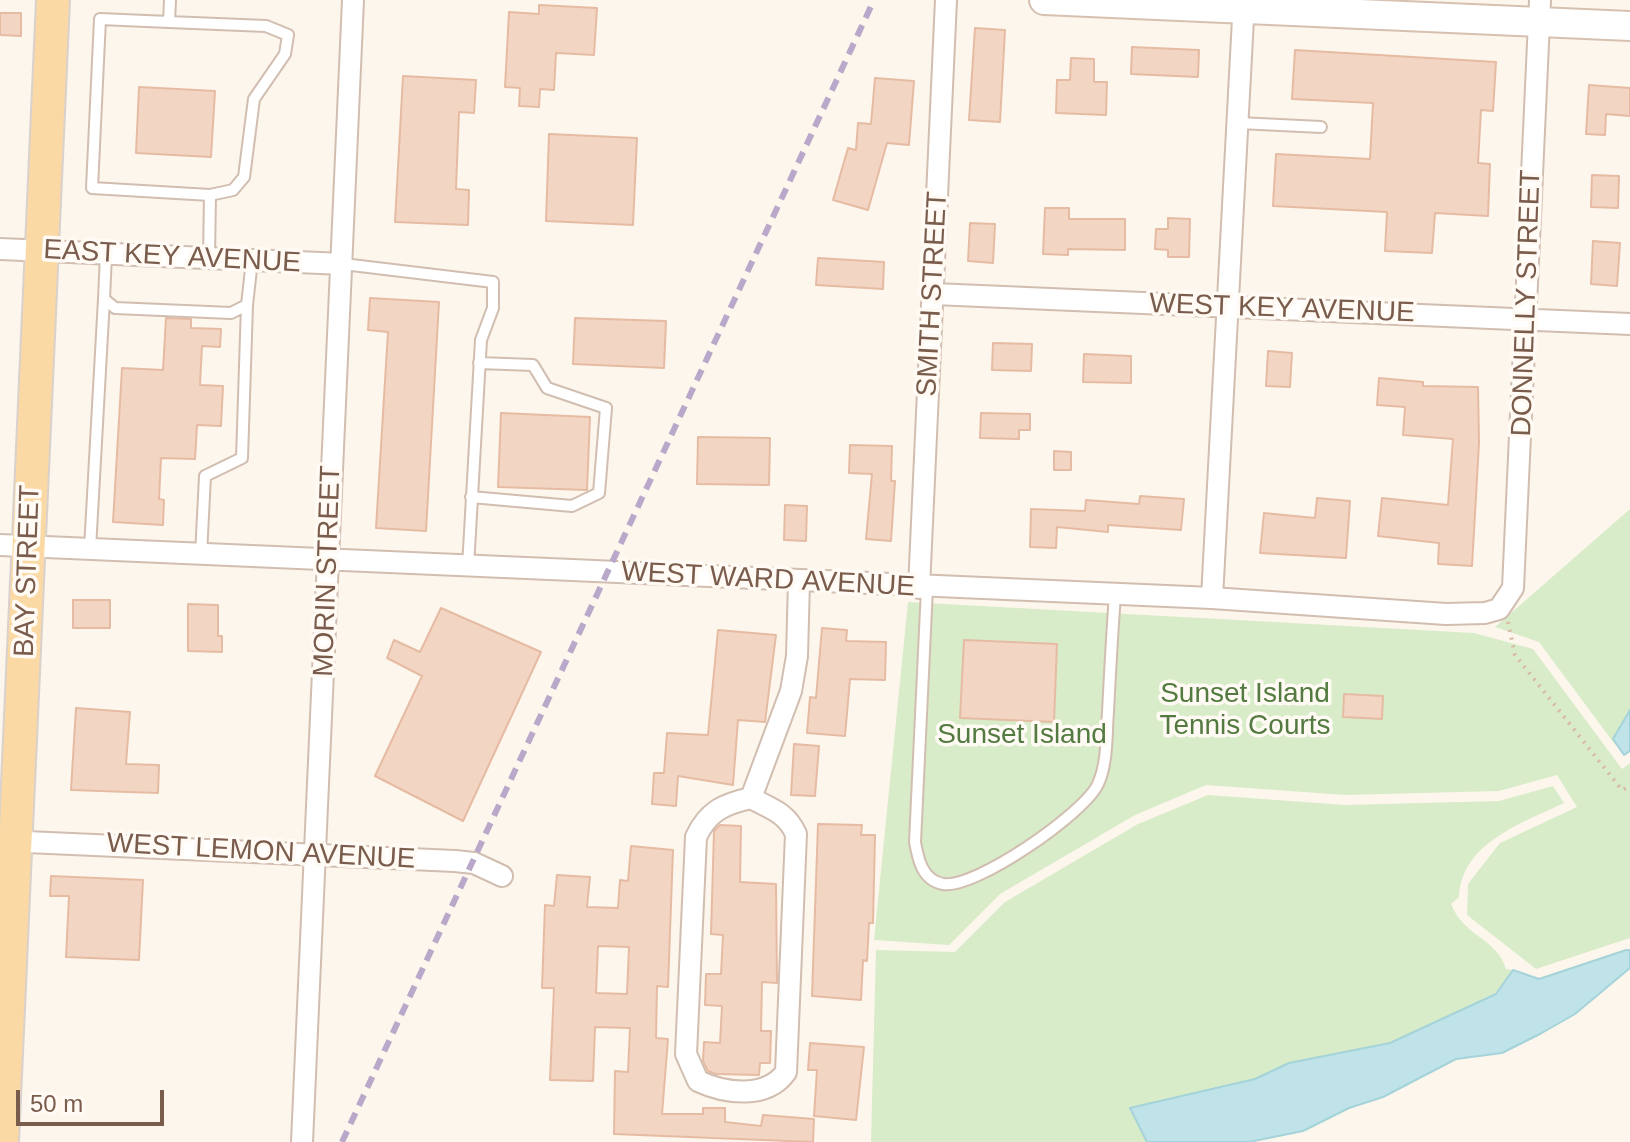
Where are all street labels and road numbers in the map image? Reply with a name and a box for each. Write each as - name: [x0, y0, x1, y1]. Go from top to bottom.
- street label: DONNELLY STREET: [1506, 169, 1548, 437]
- street label: SMITH STREET: [911, 191, 955, 397]
- street label: EAST KEY AVENUE: [42, 233, 302, 281]
- street label: WEST KEY AVENUE: [1149, 288, 1415, 330]
- street label: MORIN STREET: [308, 465, 348, 677]
- street label: BAY STREET: [8, 484, 48, 658]
- street label: WEST WARD AVENUE: [620, 556, 916, 604]
- street label: WEST LEMON AVENUE: [106, 827, 416, 877]

